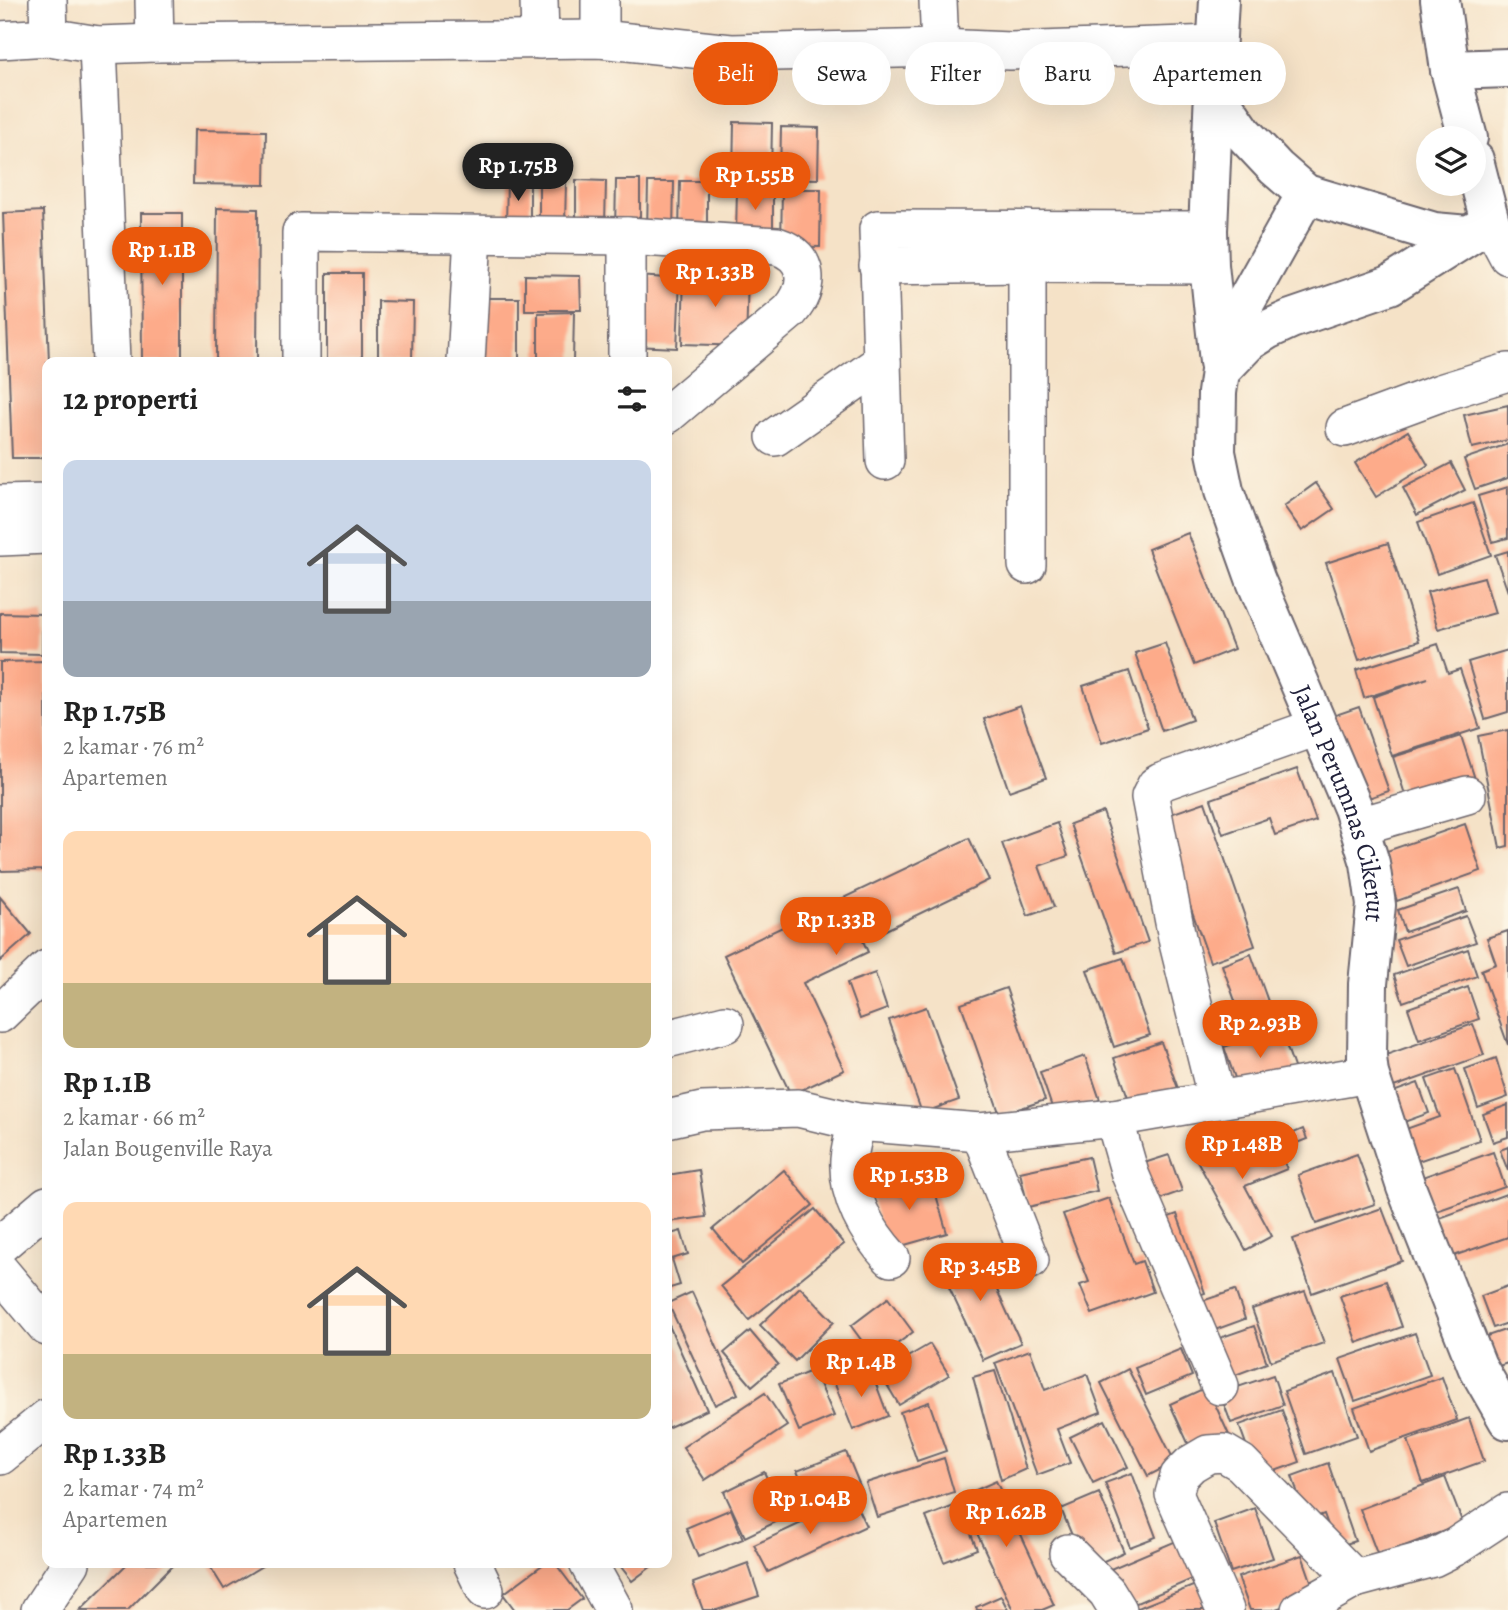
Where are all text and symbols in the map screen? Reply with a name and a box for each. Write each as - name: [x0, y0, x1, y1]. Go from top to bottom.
- chip: Beli: [693, 42, 778, 105]
- chip: Sewa: [792, 42, 891, 105]
- chip: Filter: [905, 42, 1005, 105]
- chip: Baru: [1019, 42, 1115, 105]
- chip: Apartemen: [1129, 42, 1286, 105]
- map controls: [1416, 126, 1486, 196]
- button: layers: [1416, 126, 1486, 196]
- pin: Rp 1.75B: [446, 144, 590, 203]
- text: Rp 1.75B: [478, 150, 558, 181]
- pin: Rp 1.55B: [683, 152, 827, 212]
- text: Rp 1.55B: [715, 159, 795, 190]
- pin: Rp 1.1B: [97, 228, 227, 287]
- text: Rp 1.1B: [128, 234, 196, 265]
- pin: Rp 1.33B: [643, 250, 787, 309]
- text: Rp 1.33B: [675, 256, 755, 287]
- text: 12 properti: [63, 379, 198, 419]
- icon: filters: [613, 380, 651, 418]
- icon: home: [294, 506, 420, 632]
- street label: Jalan Perumnas Cikerut: [1285, 679, 1394, 924]
- text: Rp 1.75B: [63, 691, 166, 731]
- text: 2 kamar · 76 m²: [63, 731, 204, 762]
- text: Apartemen: [63, 762, 168, 793]
- icon: home: [294, 877, 420, 1003]
- pin: Rp 1.33B: [764, 898, 908, 957]
- text: Rp 1.33B: [796, 904, 876, 935]
- pin: Rp 2.93B: [1188, 1000, 1332, 1060]
- text: Rp 2.93B: [1218, 1007, 1302, 1038]
- text: Rp 1.1B: [63, 1062, 152, 1102]
- text: 2 kamar · 66 m²: [63, 1102, 205, 1133]
- pin: Rp 1.48B: [1170, 1122, 1314, 1181]
- text: Rp 1.48B: [1201, 1128, 1283, 1159]
- text: Jalan Bougenville Raya: [63, 1133, 273, 1164]
- pin: Rp 1.53B: [837, 1152, 981, 1212]
- text: Rp 1.53B: [869, 1159, 949, 1190]
- pin: Rp 3.45B: [908, 1244, 1052, 1303]
- icon: home: [294, 1248, 420, 1374]
- text: Rp 3.45B: [939, 1250, 1021, 1281]
- pin: Rp 1.4B: [796, 1340, 926, 1399]
- text: Rp 1.4B: [826, 1346, 896, 1377]
- text: Rp 1.33B: [63, 1433, 167, 1473]
- text: 2 kamar · 74 m²: [63, 1473, 204, 1504]
- pin: Rp 1.04B: [738, 1476, 882, 1536]
- text: Rp 1.04B: [769, 1483, 851, 1514]
- pin: Rp 1.62B: [934, 1490, 1078, 1549]
- text: Rp 1.62B: [965, 1496, 1047, 1527]
- text: Apartemen: [63, 1504, 168, 1535]

